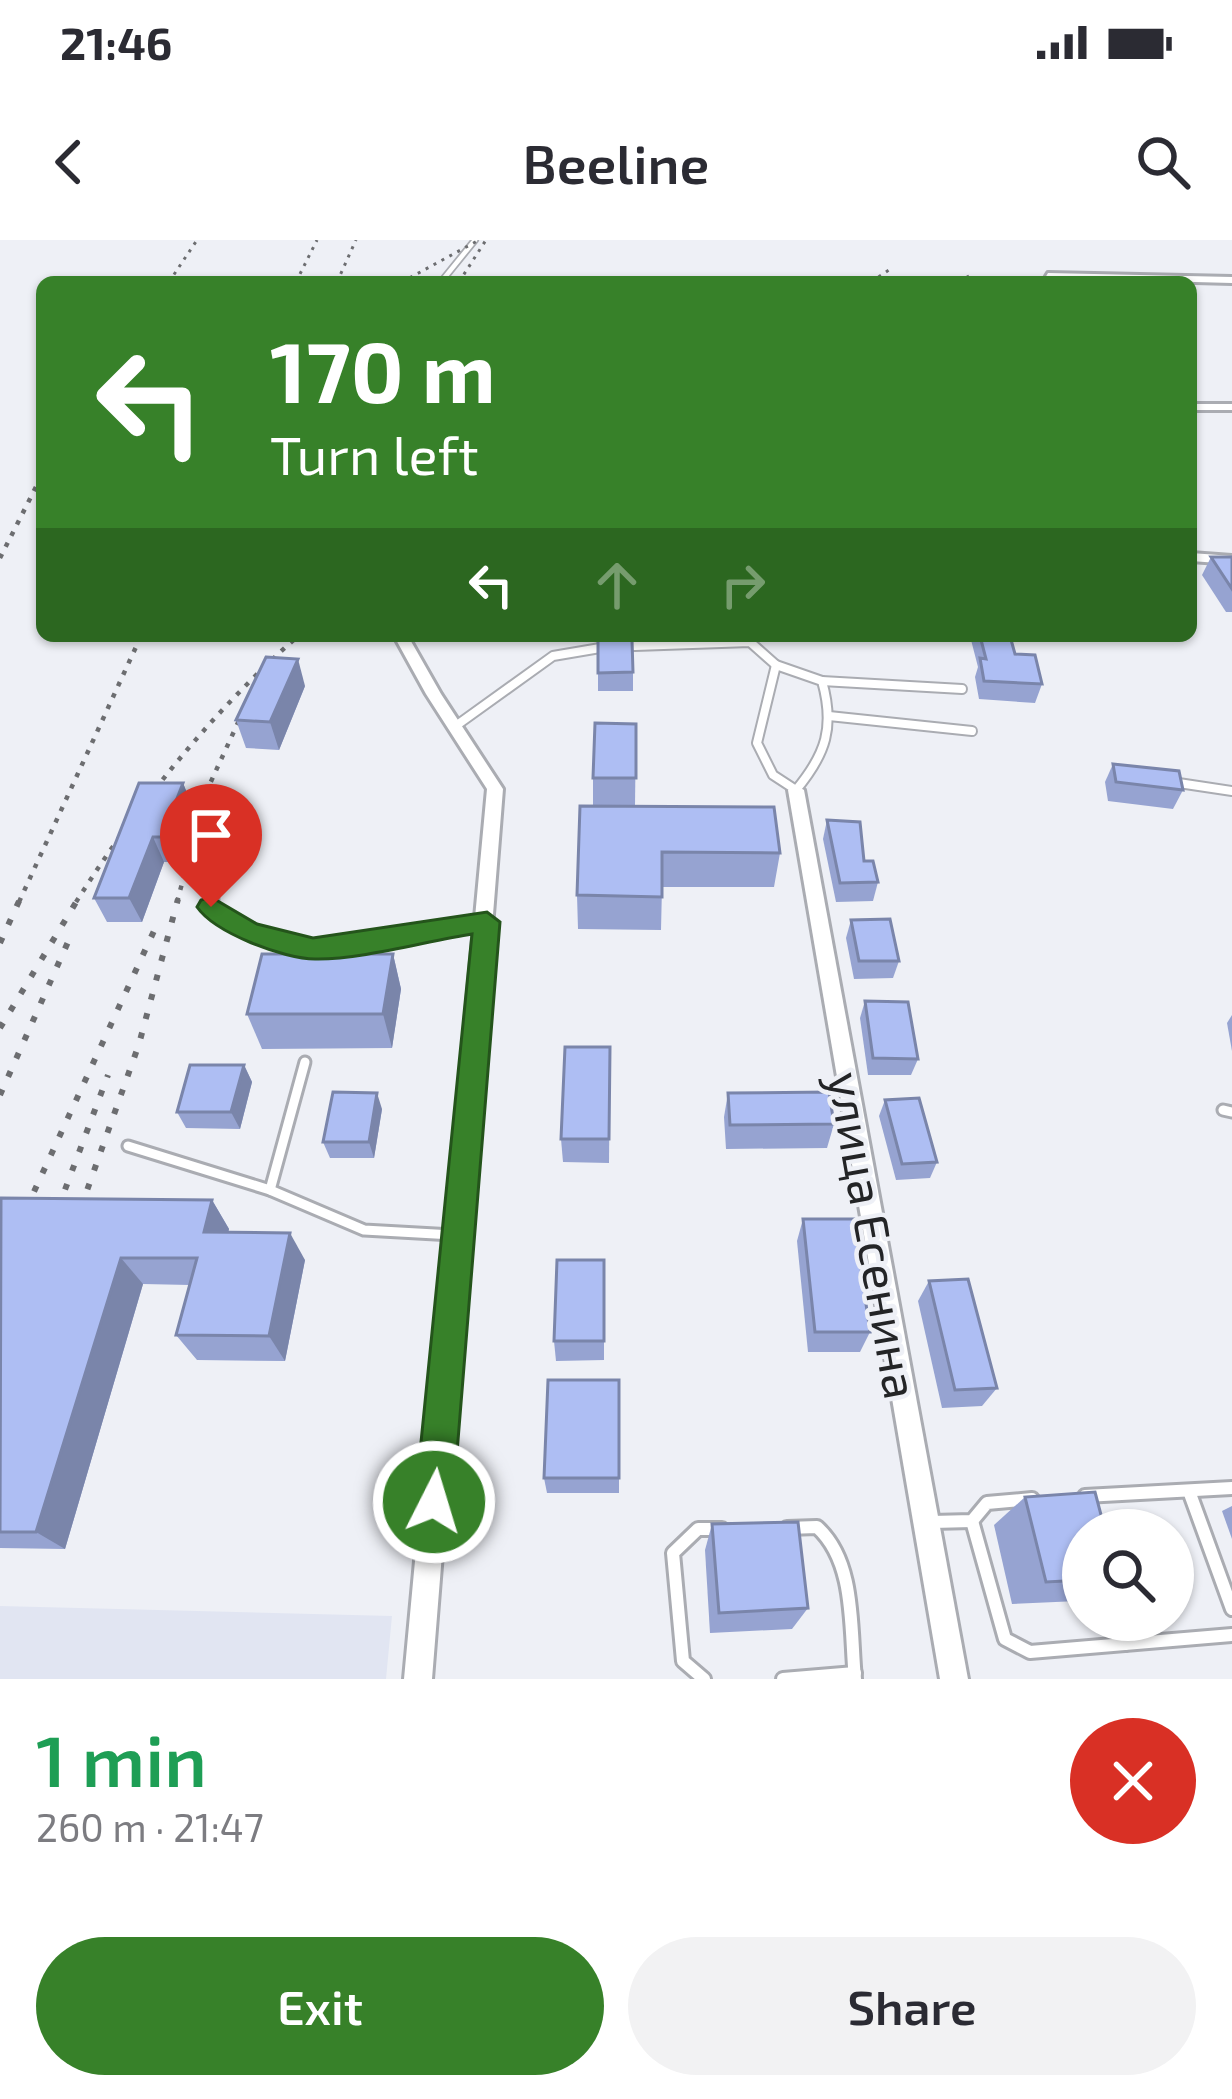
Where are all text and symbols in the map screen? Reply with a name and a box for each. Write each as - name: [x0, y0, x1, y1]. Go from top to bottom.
- text: 21:46: [60, 15, 172, 69]
- icon: back: [36, 129, 102, 195]
- icon: search: [1130, 129, 1196, 195]
- text: Beeline: [523, 130, 709, 195]
- text: 170 m: [270, 319, 496, 420]
- icon: left: [72, 324, 228, 480]
- text: Turn left: [270, 421, 479, 486]
- icon: left: [458, 552, 524, 618]
- icon: ahead: [584, 552, 650, 618]
- icon: right: [710, 552, 776, 618]
- pin: [160, 784, 262, 907]
- icon: arrive: [178, 802, 244, 868]
- street label: улица Есенина: [817, 1067, 932, 1403]
- position arrow: [371, 1439, 497, 1565]
- map controls: [1062, 1509, 1194, 1641]
- button: search: [1062, 1509, 1194, 1641]
- text: 1 min: [36, 1715, 207, 1801]
- button: close: [1070, 1718, 1196, 1844]
- text: 260 m · 21:47: [36, 1803, 264, 1850]
- button: Exit: [36, 1937, 604, 2075]
- button: Share: [628, 1937, 1196, 2075]

